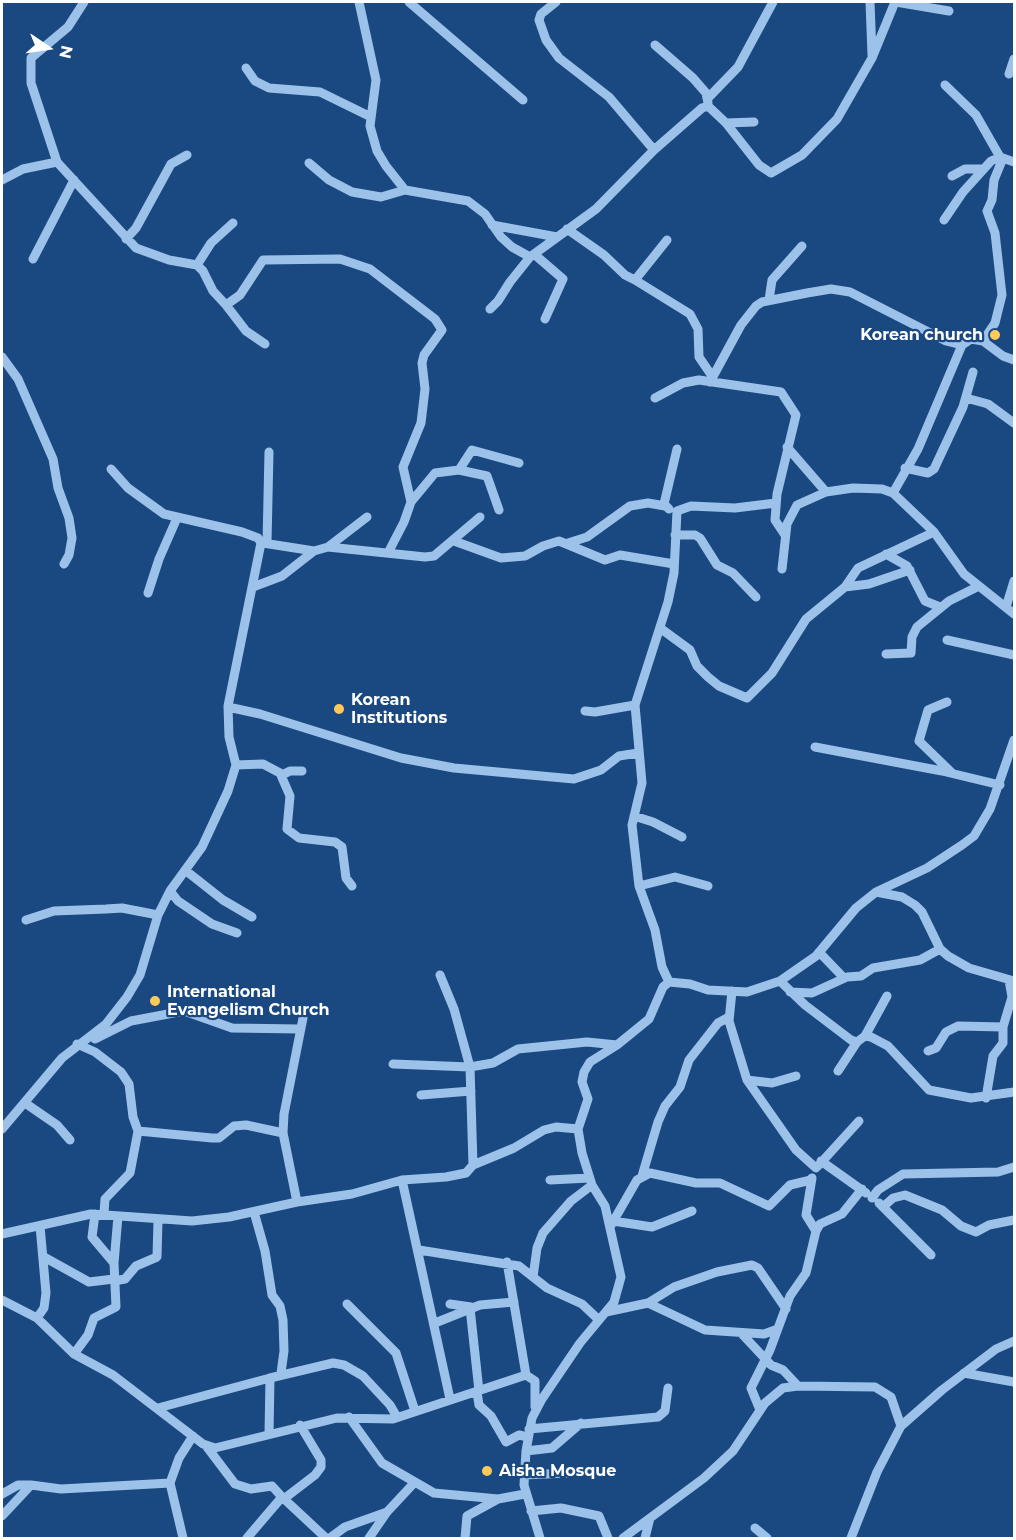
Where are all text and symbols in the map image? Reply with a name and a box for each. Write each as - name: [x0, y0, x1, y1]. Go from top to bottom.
- north arrow: [18, 18, 78, 78]
- text: N: [55, 44, 77, 61]
- place label: Korean church: [860, 325, 983, 345]
- marker: Korean church: [988, 328, 1002, 342]
- place label: Korean Institutions: [351, 690, 447, 728]
- marker: Korean Institutions: [332, 702, 346, 716]
- place label: International Evangelism Church: [167, 982, 329, 1020]
- marker: International Evangelism Church: [148, 994, 162, 1008]
- place label: Aisha Mosque: [499, 1461, 616, 1481]
- marker: Aisha Mosque: [480, 1464, 494, 1478]

